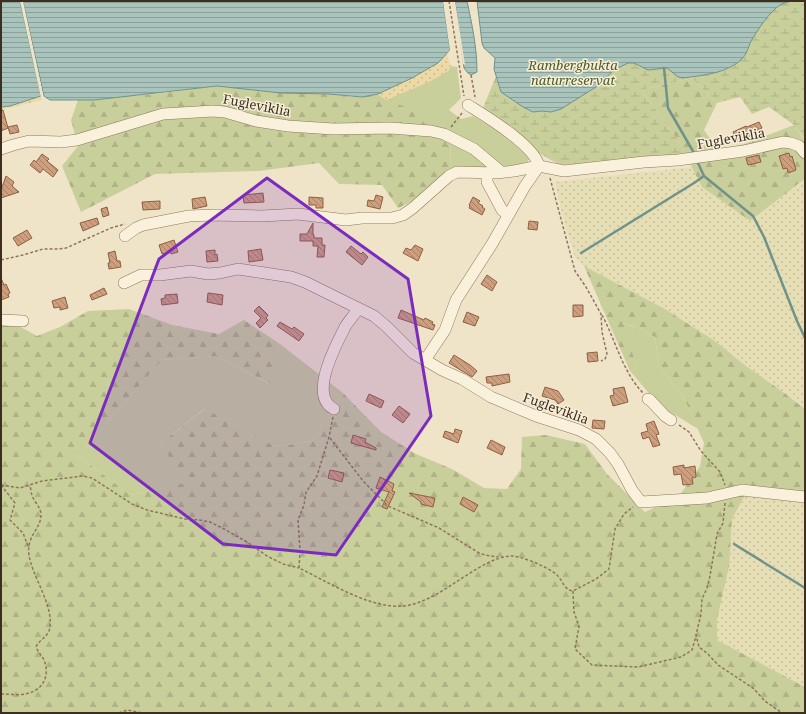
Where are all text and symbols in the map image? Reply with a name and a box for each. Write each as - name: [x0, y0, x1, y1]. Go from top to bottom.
- park label: Rambergbukta naturreservat: [527, 56, 618, 89]
- street label: Fugleviklia: [222, 90, 292, 120]
- street label: Fugleviklia: [696, 123, 766, 153]
- street label: Fugleviklia: [521, 388, 591, 428]

